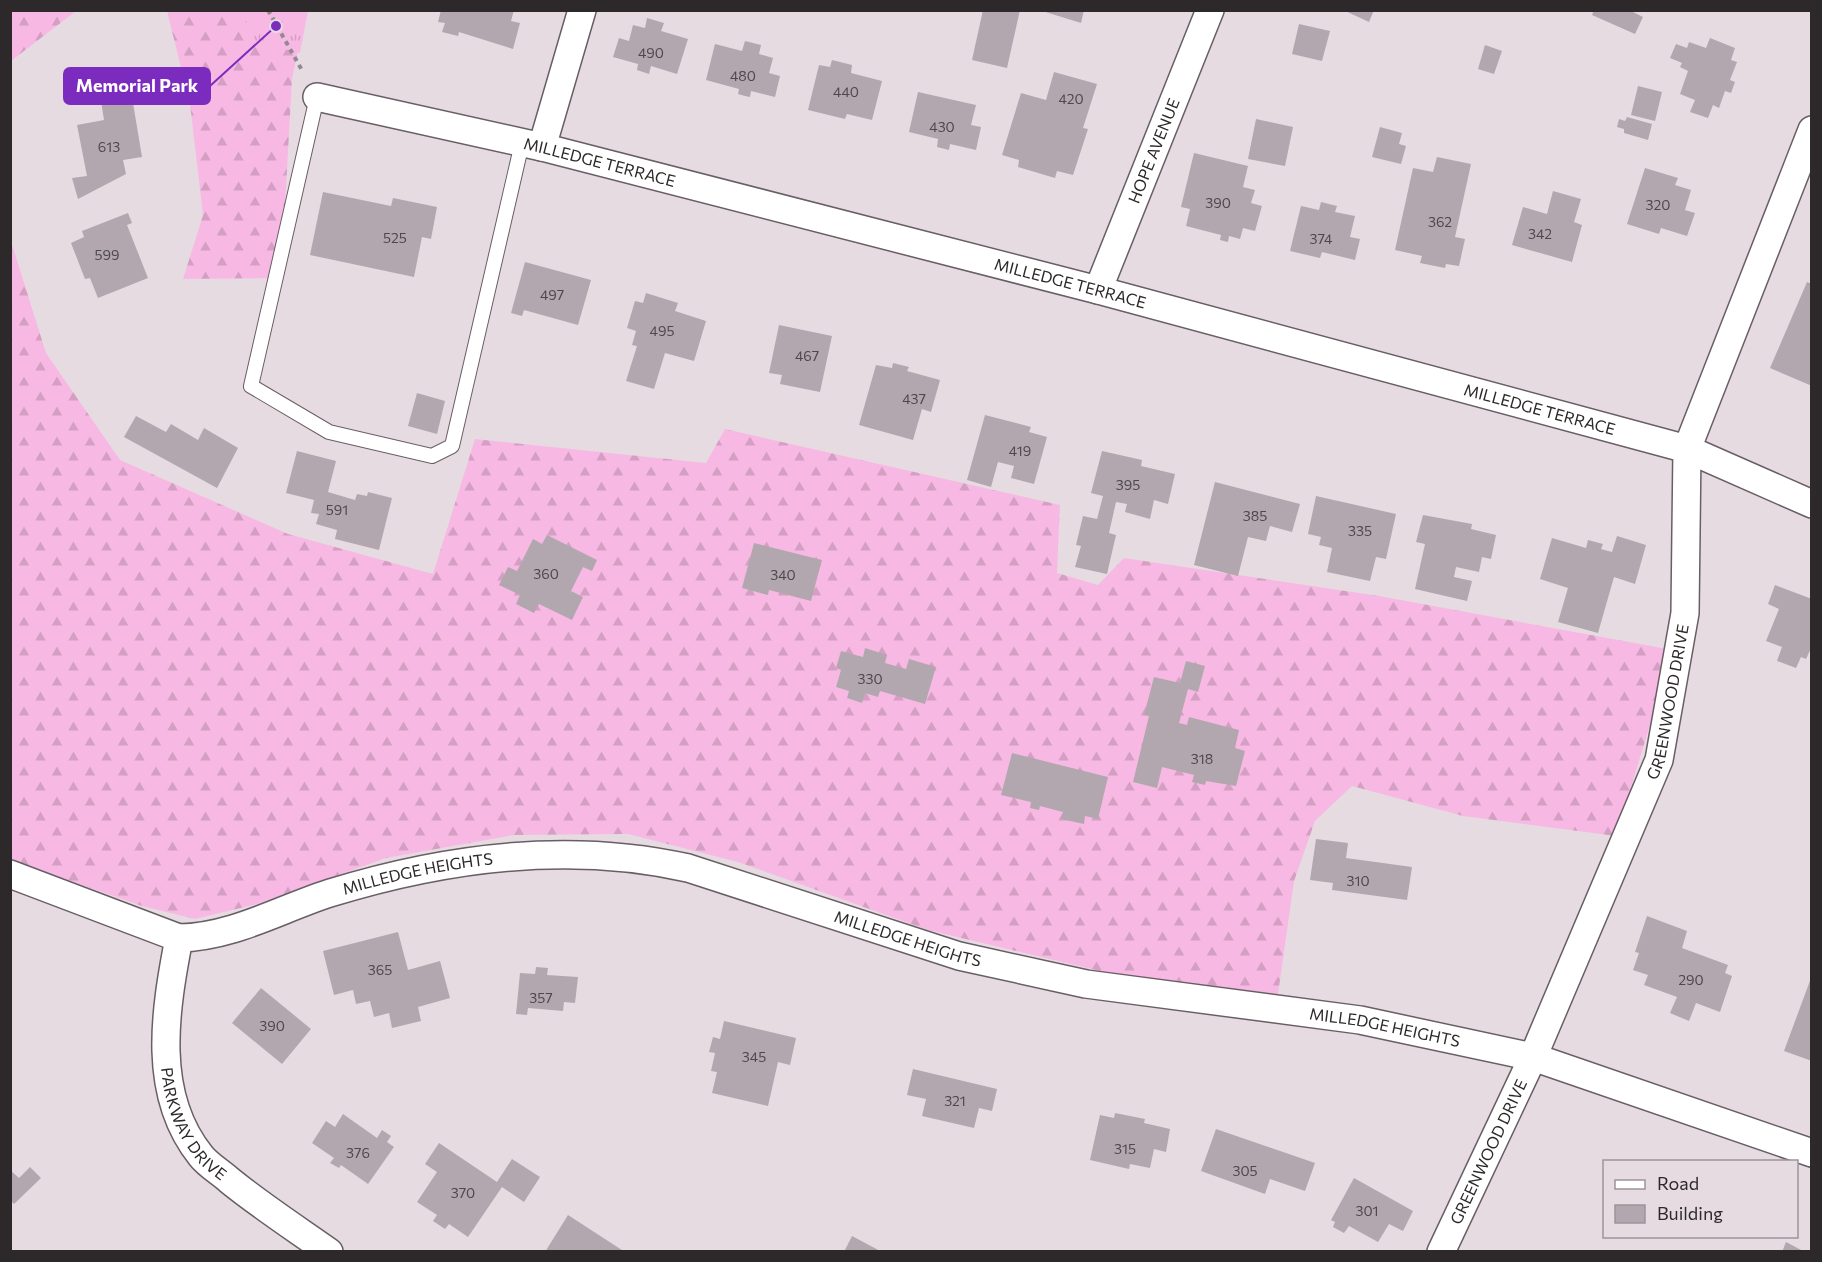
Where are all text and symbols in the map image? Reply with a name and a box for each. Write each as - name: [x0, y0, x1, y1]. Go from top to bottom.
- house number: 490: [638, 44, 664, 61]
- house number: 480: [730, 67, 756, 84]
- callout: Memorial Park: [64, 68, 210, 104]
- text: Memorial Park: [76, 74, 199, 96]
- house number: 440: [833, 83, 859, 100]
- house number: 420: [1058, 90, 1084, 107]
- street label: HOPE AVENUE: [1124, 95, 1183, 206]
- house number: 430: [929, 118, 955, 135]
- street label: MILLEDGE TERRACE: [522, 133, 678, 190]
- house number: 613: [98, 138, 120, 155]
- house number: 390: [1205, 194, 1231, 211]
- house number: 320: [1646, 196, 1670, 213]
- house number: 362: [1428, 213, 1452, 230]
- house number: 342: [1528, 225, 1552, 242]
- house number: 525: [383, 229, 407, 246]
- house number: 374: [1310, 230, 1333, 247]
- house number: 599: [94, 246, 120, 263]
- street label: MILLEDGE TERRACE: [993, 254, 1148, 312]
- house number: 497: [540, 286, 564, 303]
- house number: 495: [650, 322, 674, 339]
- house number: 467: [795, 347, 819, 364]
- street label: MILLEDGE TERRACE: [1462, 379, 1618, 438]
- house number: 437: [902, 390, 926, 407]
- house number: 419: [1009, 442, 1031, 459]
- house number: 395: [1116, 476, 1140, 493]
- house number: 591: [326, 501, 348, 518]
- house number: 385: [1243, 507, 1267, 524]
- house number: 335: [1348, 522, 1372, 539]
- house number: 360: [533, 565, 559, 582]
- house number: 340: [770, 566, 796, 583]
- street label: GREENWOOD DRIVE: [1642, 623, 1692, 782]
- house number: 330: [857, 670, 883, 687]
- house number: 318: [1191, 750, 1213, 767]
- street label: MILLEDGE HEIGHTS: [340, 848, 494, 898]
- house number: 310: [1346, 872, 1370, 889]
- street label: MILLEDGE HEIGHTS: [832, 906, 983, 970]
- house number: 365: [368, 961, 392, 978]
- house number: 290: [1678, 971, 1704, 988]
- house number: 357: [529, 989, 553, 1006]
- street label: MILLEDGE HEIGHTS: [1308, 1003, 1462, 1050]
- house number: 390: [259, 1017, 285, 1034]
- house number: 345: [742, 1048, 766, 1065]
- street label: PARKWAY DRIVE: [158, 1066, 231, 1183]
- street label: GREENWOOD DRIVE: [1446, 1076, 1530, 1227]
- house number: 321: [944, 1092, 966, 1109]
- house number: 315: [1114, 1140, 1136, 1157]
- house number: 376: [346, 1144, 370, 1161]
- legend: [1603, 1160, 1798, 1238]
- house number: 305: [1232, 1162, 1258, 1179]
- text: Road: [1657, 1172, 1699, 1194]
- house number: 370: [451, 1184, 475, 1201]
- house number: 301: [1355, 1202, 1379, 1219]
- text: Building: [1657, 1202, 1723, 1224]

